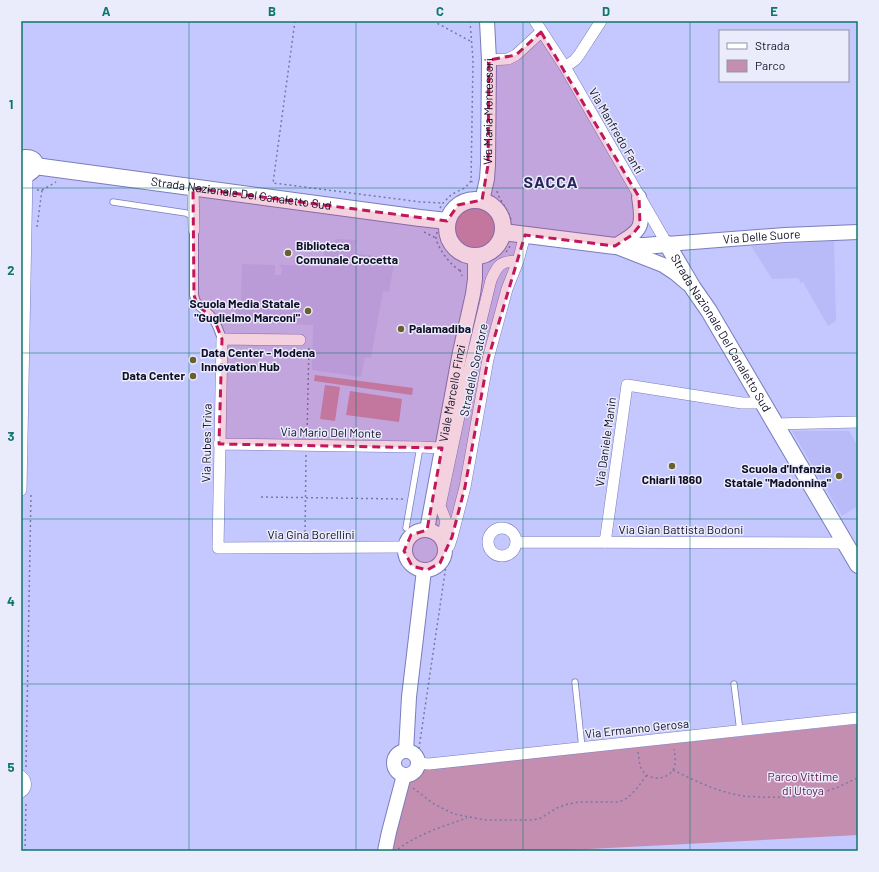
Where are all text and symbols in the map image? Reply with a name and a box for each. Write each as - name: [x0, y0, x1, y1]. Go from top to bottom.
- text: A: [102, 3, 111, 19]
- text: B: [268, 3, 276, 19]
- text: C: [436, 3, 444, 19]
- text: D: [602, 3, 610, 19]
- text: E: [770, 3, 778, 19]
- legend: [719, 30, 849, 82]
- text: Strada: [755, 38, 790, 52]
- street label: Via Maria Montessori: [480, 58, 495, 165]
- text: Parco: [755, 58, 785, 72]
- street label: Via Manfredo Fanti: [587, 85, 647, 176]
- text: 1: [9, 96, 13, 112]
- district label: SACCA: [524, 172, 578, 191]
- street label: Strada Nazionale Del Canaletto Sud: [150, 174, 332, 212]
- street label: Via Delle Suore: [722, 226, 801, 246]
- place label: Biblioteca Comunale Crocetta: [296, 238, 398, 266]
- marker: Biblioteca Comunale Crocetta: [283, 248, 293, 258]
- street label: Strada Nazionale Del Canaletto Sud: [668, 251, 775, 414]
- text: 2: [7, 262, 15, 278]
- place label: Scuola Media Statale "Guglielmo Marconi": [190, 296, 301, 324]
- marker: Scuola Media Statale "Guglielmo Marconi": [303, 306, 313, 316]
- place label: Palamadiba: [409, 321, 471, 335]
- street label: Stradello Soratore: [456, 322, 490, 418]
- marker: Palamadiba: [396, 324, 406, 334]
- street label: Viale Marcello Finzi: [435, 343, 467, 443]
- place label: Data Center - Modena Innovation Hub: [201, 345, 315, 373]
- marker: Data Center - Modena Innovation Hub: [188, 355, 198, 365]
- place label: Data Center: [122, 368, 185, 382]
- marker: Data Center: [188, 371, 198, 381]
- street label: Via Daniele Manin: [592, 396, 618, 488]
- street label: Via Rubes Triva: [198, 404, 214, 482]
- street label: Via Mario Del Monte: [280, 424, 382, 440]
- text: 3: [7, 428, 15, 444]
- marker: Chiarli 1860: [667, 461, 677, 471]
- place label: Scuola d'Infanzia Statale "Madonnina": [724, 461, 832, 489]
- marker: Scuola d'Infanzia Statale "Madonnina": [834, 471, 844, 481]
- place label: Chiarli 1860: [642, 472, 702, 486]
- street label: Via Gian Battista Bodoni: [619, 522, 743, 536]
- street label: Via Gina Borellini: [268, 527, 354, 541]
- text: 4: [7, 593, 15, 609]
- street label: Via Ermanno Gerosa: [584, 716, 690, 740]
- text: 5: [7, 759, 15, 775]
- park label: Parco Vittime di Utoya: [768, 769, 838, 797]

